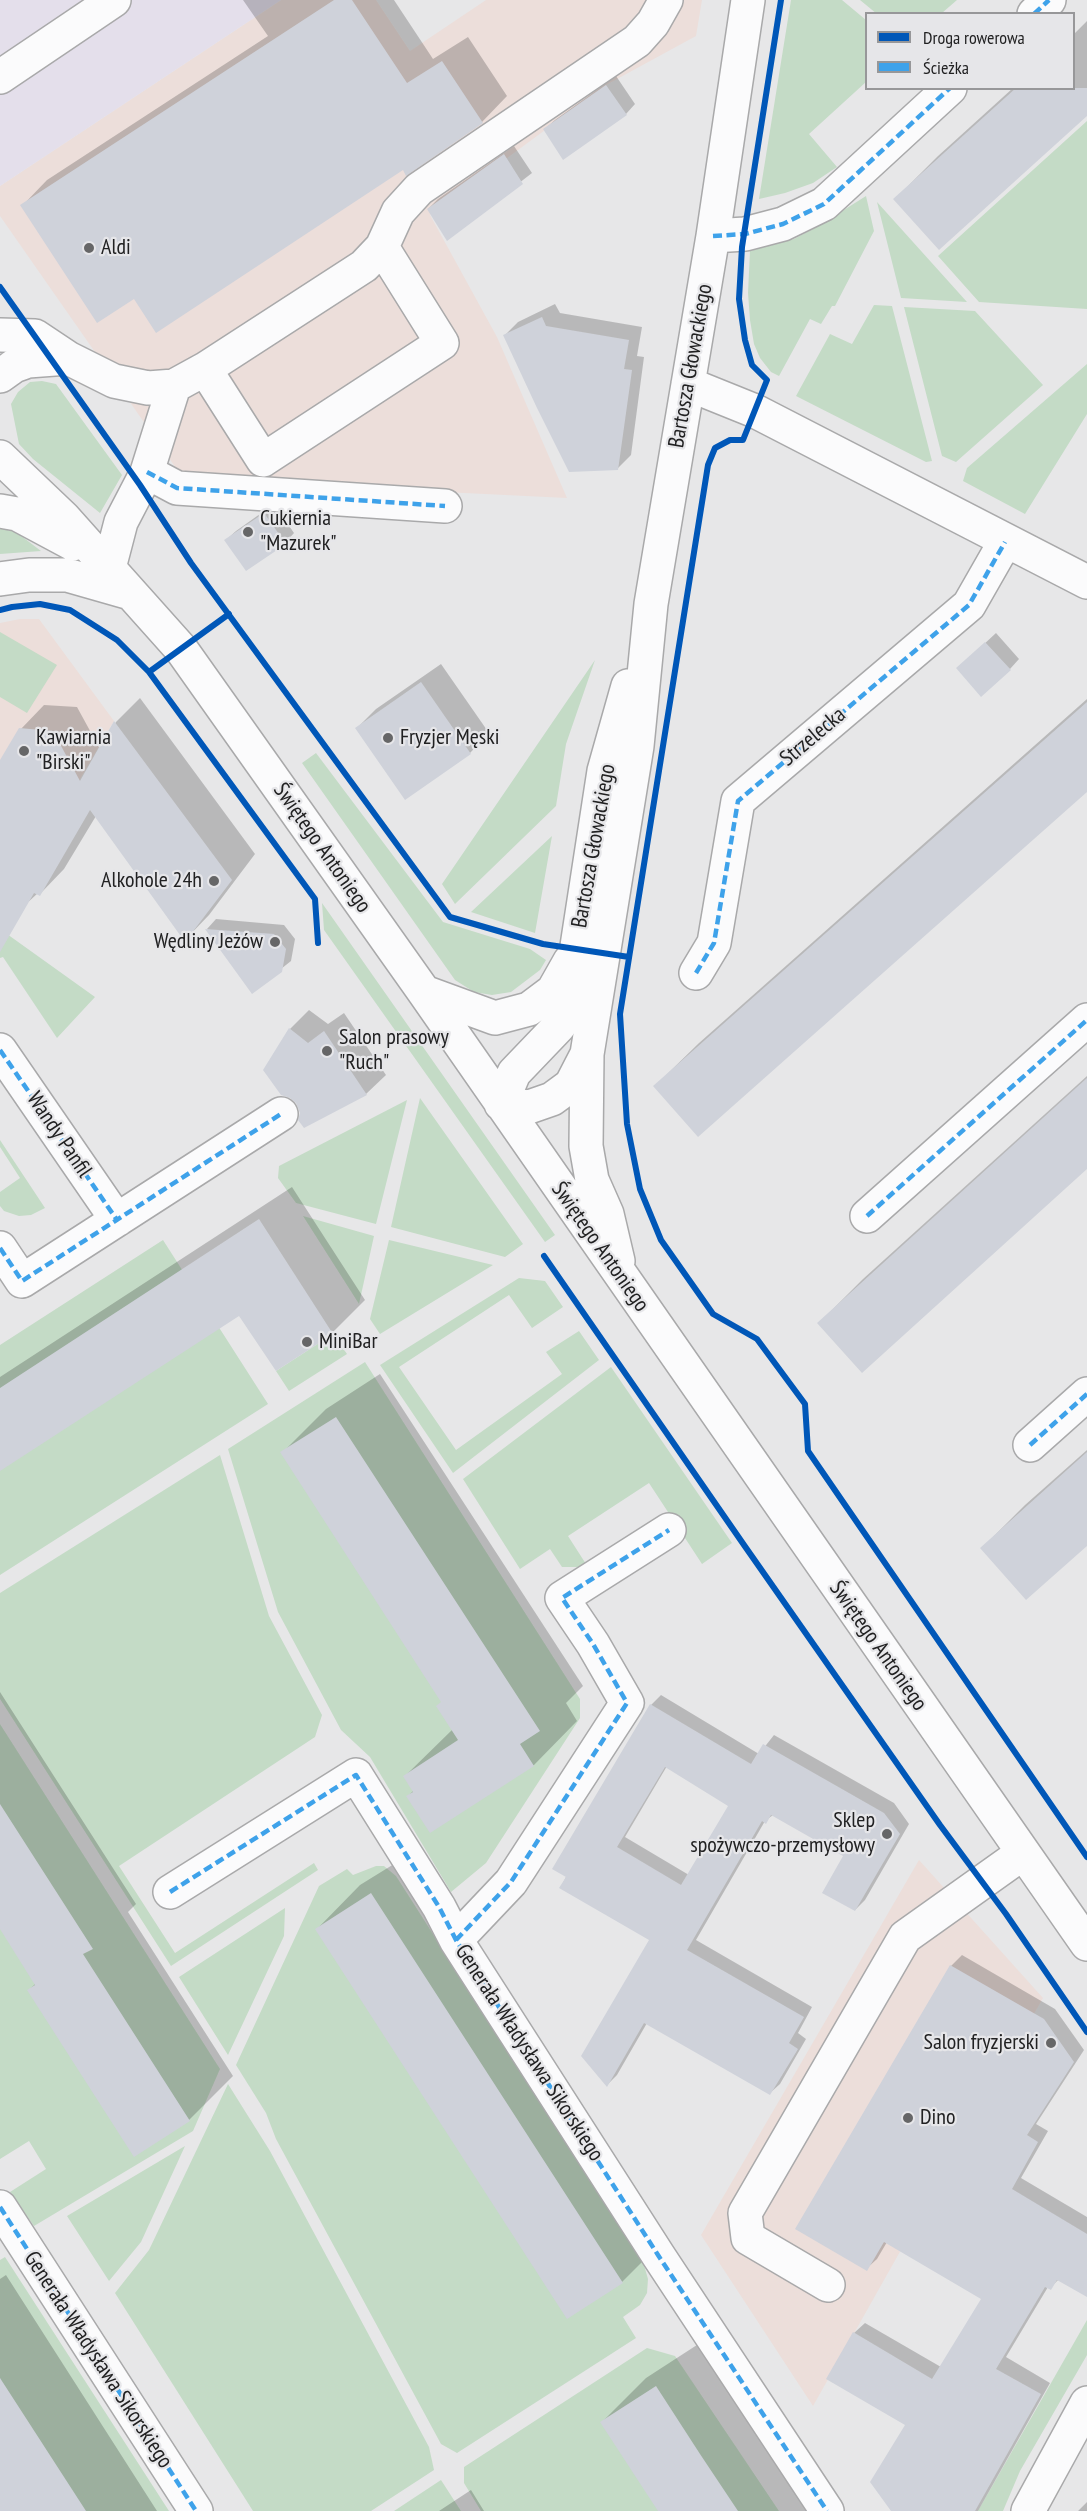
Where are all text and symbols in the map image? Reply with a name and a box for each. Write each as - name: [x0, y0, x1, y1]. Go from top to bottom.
- legend: [865, 12, 1075, 90]
- text: Droga rowerowa: [923, 26, 1025, 49]
- text: Ścieżka: [923, 56, 969, 79]
- place label: Aldi: [101, 235, 131, 261]
- marker: Aldi: [82, 241, 96, 255]
- street label: Bartosza Głowackiego: [664, 282, 718, 450]
- place label: Cukiernia "Mazurek": [260, 506, 337, 558]
- marker: Cukiernia "Mazurek": [241, 525, 255, 539]
- street label: Strzelecka: [775, 702, 851, 772]
- place label: Kawiarnia "Birski": [36, 725, 111, 776]
- place label: Fryzjer Męski: [400, 725, 499, 751]
- marker: Fryzjer Męski: [381, 731, 395, 745]
- marker: Kawiarnia "Birski": [17, 744, 31, 758]
- street label: Bartosza Głowackiego: [567, 762, 621, 930]
- street label: Świętego Antoniego: [267, 778, 377, 918]
- place label: Alkohole 24h: [101, 868, 202, 894]
- marker: Alkohole 24h: [207, 874, 221, 888]
- place label: Wędliny Jeżów: [154, 929, 263, 955]
- marker: Wędliny Jeżów: [268, 935, 282, 949]
- place label: Salon prasowy "Ruch": [339, 1025, 449, 1076]
- marker: Salon prasowy "Ruch": [320, 1044, 334, 1058]
- street label: Wandy Panfil: [21, 1087, 97, 1183]
- street label: Świętego Antoniego: [545, 1177, 655, 1317]
- place label: MiniBar: [319, 1329, 377, 1355]
- marker: MiniBar: [300, 1335, 314, 1349]
- street label: Świętego Antoniego: [823, 1576, 933, 1716]
- place label: Sklep spożywczo-przemysłowy: [690, 1808, 875, 1860]
- marker: Sklep spożywczo-przemysłowy: [880, 1827, 894, 1841]
- street label: Generała Władysława Sikorskiego: [449, 1940, 609, 2166]
- place label: Salon fryzjerski: [924, 2030, 1039, 2056]
- marker: Salon fryzjerski: [1044, 2036, 1058, 2050]
- place label: Dino: [920, 2105, 955, 2131]
- marker: Dino: [901, 2111, 915, 2125]
- street label: Generała Władysława Sikorskiego: [18, 2247, 178, 2473]

